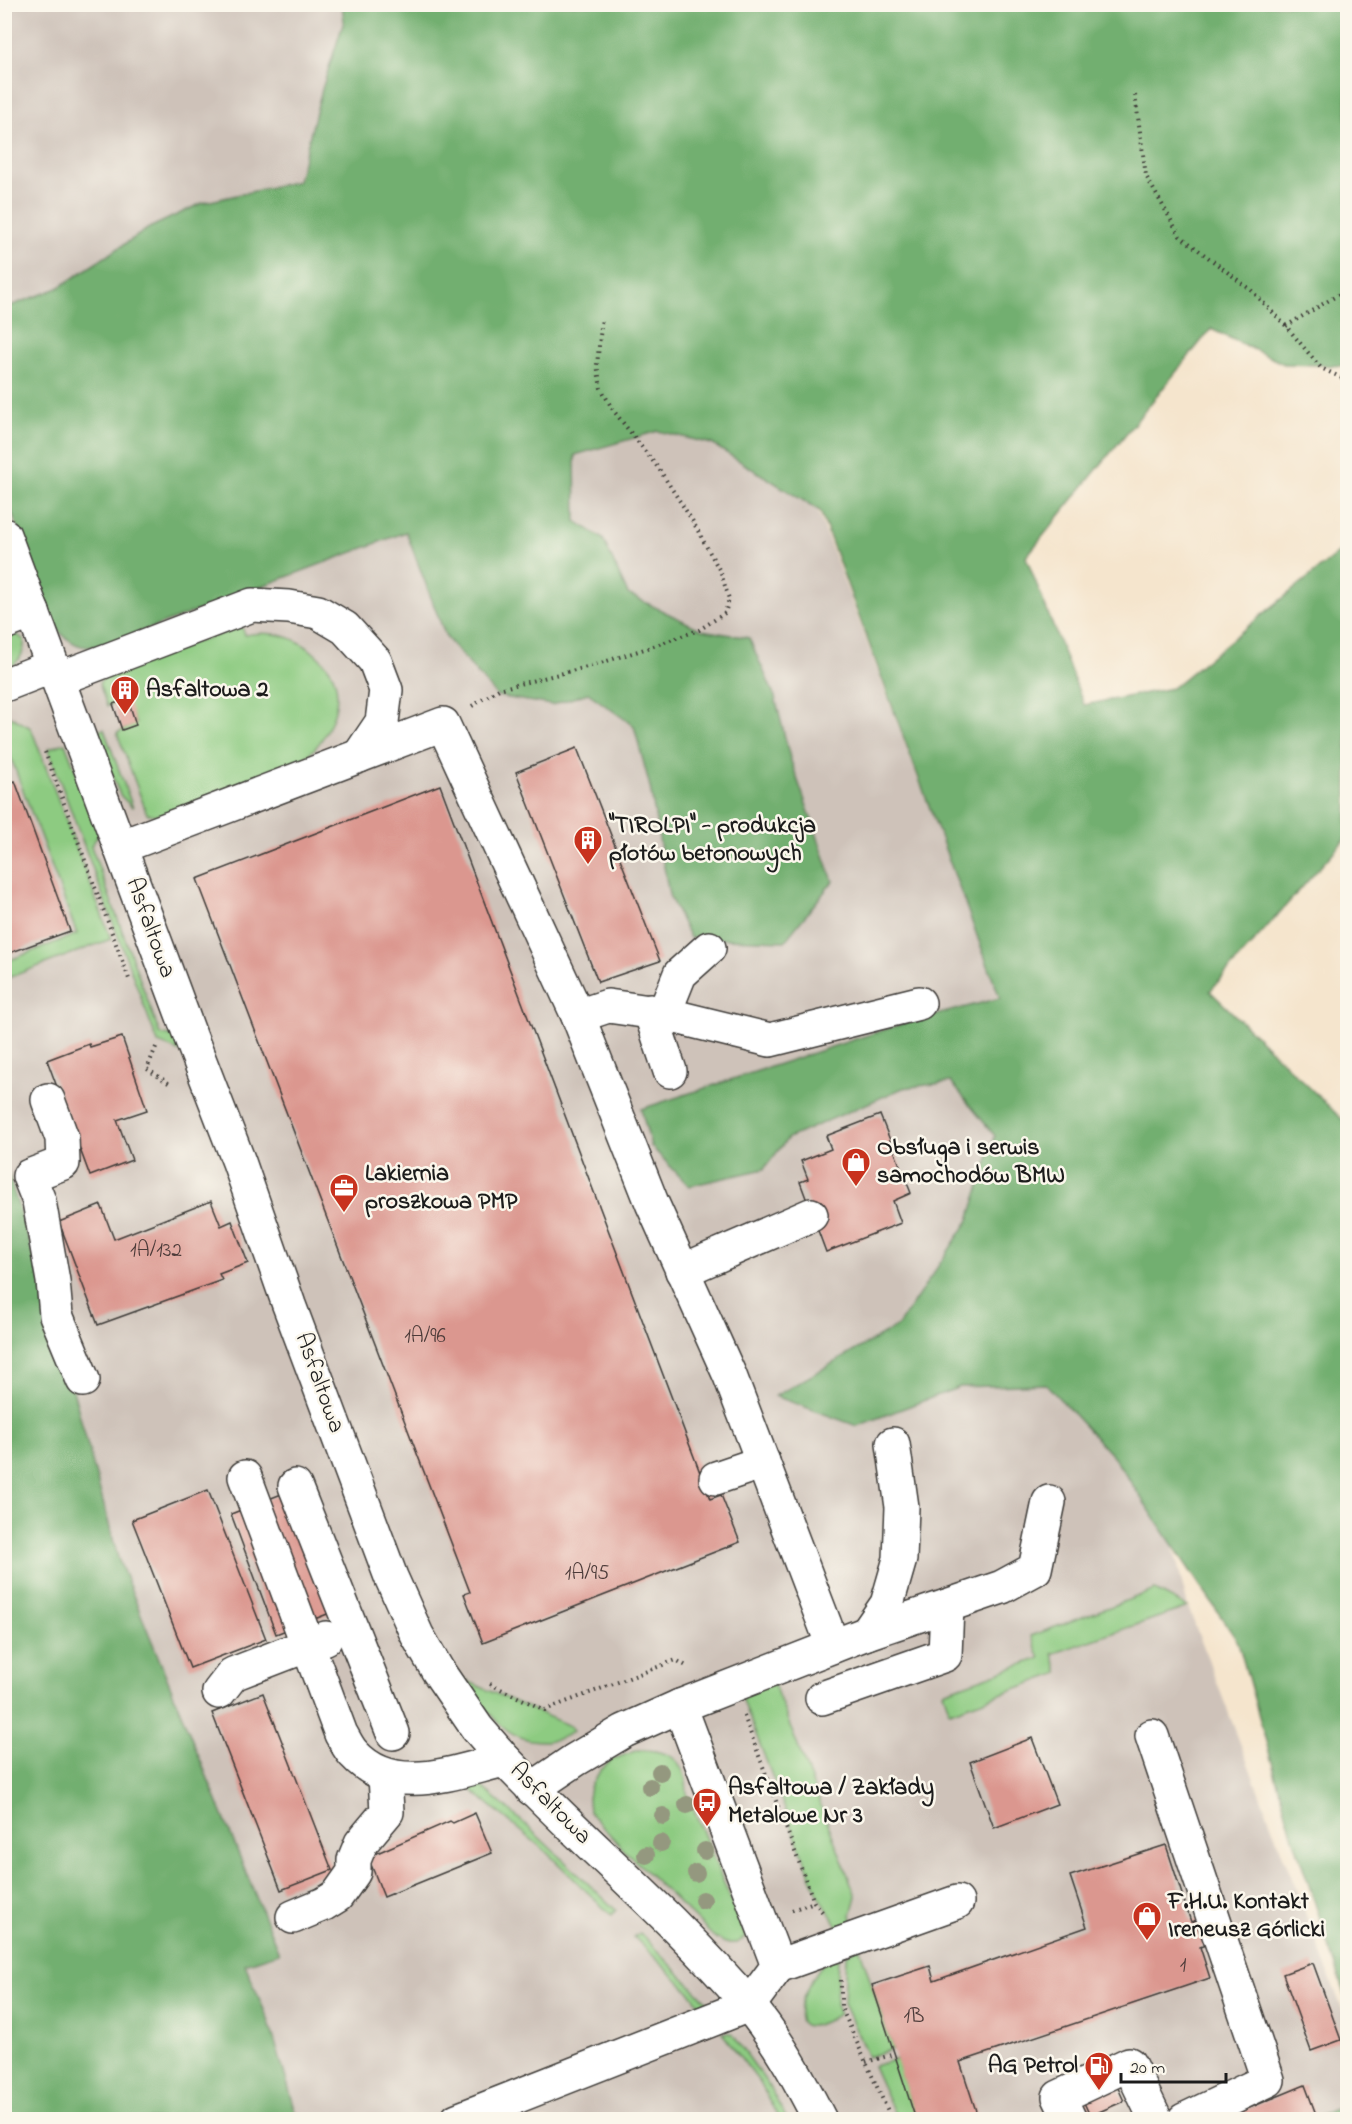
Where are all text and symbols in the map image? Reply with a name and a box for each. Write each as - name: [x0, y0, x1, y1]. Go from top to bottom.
- place label: Asfaltowa 2: [146, 673, 268, 708]
- building icon: Asfaltowa 2: [109, 674, 141, 716]
- place label: "TIROLPI" - produkcja płotów betonowych: [608, 809, 816, 873]
- building icon: "TIROLPI" - produkcja płotów betonowych: [572, 824, 604, 866]
- street label: Asfaltowa: [116, 873, 184, 983]
- place label: Obsługa i serwis samochodów BMW: [877, 1131, 1065, 1194]
- shop icon: Obsługa i serwis samochodów BMW: [840, 1146, 872, 1188]
- place label: Lakiernia proszkowa PMP: [365, 1157, 518, 1220]
- office icon: Lakiernia proszkowa PMP: [328, 1172, 360, 1214]
- house number: 1A/132: [130, 1236, 182, 1266]
- house number: 1A/96: [404, 1322, 446, 1352]
- street label: Asfaltowa: [285, 1328, 353, 1438]
- house number: 1A/95: [565, 1559, 609, 1589]
- street label: Asfaltowa: [501, 1755, 599, 1853]
- place label: Asfaltowa / Zakłady Metalowe Nr 3: [728, 1771, 934, 1834]
- bus stop icon: Asfaltowa / Zakłady Metalowe Nr 3: [691, 1786, 723, 1828]
- place label: F.H.U. Kontakt Ireneusz Górlicki: [1167, 1885, 1325, 1948]
- shop icon: F.H.U. Kontakt Ireneusz Górlicki: [1131, 1900, 1163, 1942]
- house number: 1: [1180, 1951, 1187, 1981]
- house number: 1B: [904, 2002, 924, 2032]
- scale bar: [1121, 2046, 1226, 2084]
- place label: AG Petrol: [988, 2049, 1078, 2084]
- fuel station icon: AG Petrol: [1083, 2050, 1115, 2092]
- text: 20 m: [1130, 2056, 1165, 2082]

